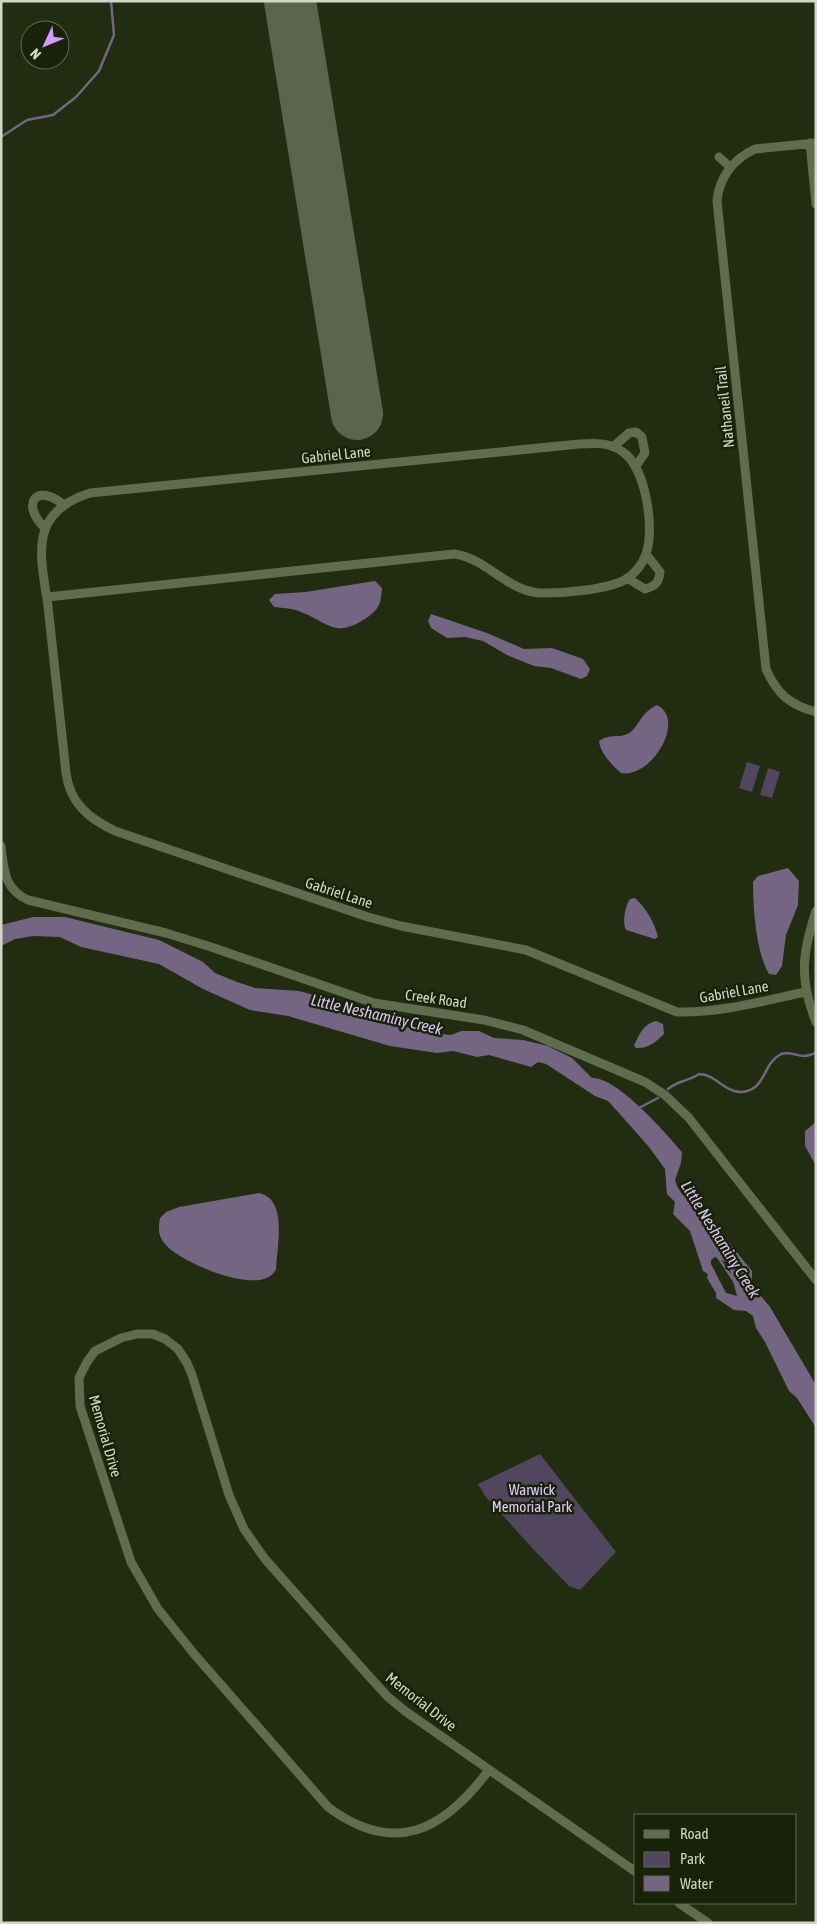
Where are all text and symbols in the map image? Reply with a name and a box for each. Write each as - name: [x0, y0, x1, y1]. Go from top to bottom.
- north arrow: [20, 20, 70, 70]
- text: N: [27, 46, 44, 63]
- street label: Nathaneil Trail: [712, 365, 737, 449]
- street label: Gabriel Lane: [300, 442, 372, 467]
- street label: Gabriel Lane: [303, 874, 375, 911]
- street label: Gabriel Lane: [698, 977, 770, 1006]
- street label: Creek Road: [404, 986, 468, 1011]
- water label: Little Neshaminy Creek: [309, 990, 445, 1039]
- water label: Little Neshaminy Creek: [677, 1177, 765, 1302]
- street label: Memorial Drive: [86, 1393, 125, 1479]
- park label: Warwick Memorial Park: [492, 1481, 573, 1515]
- street label: Memorial Drive: [383, 1669, 460, 1734]
- legend: [634, 1814, 797, 1904]
- text: Road: [680, 1825, 709, 1842]
- text: Park: [680, 1850, 705, 1867]
- text: Water: [680, 1875, 713, 1892]

